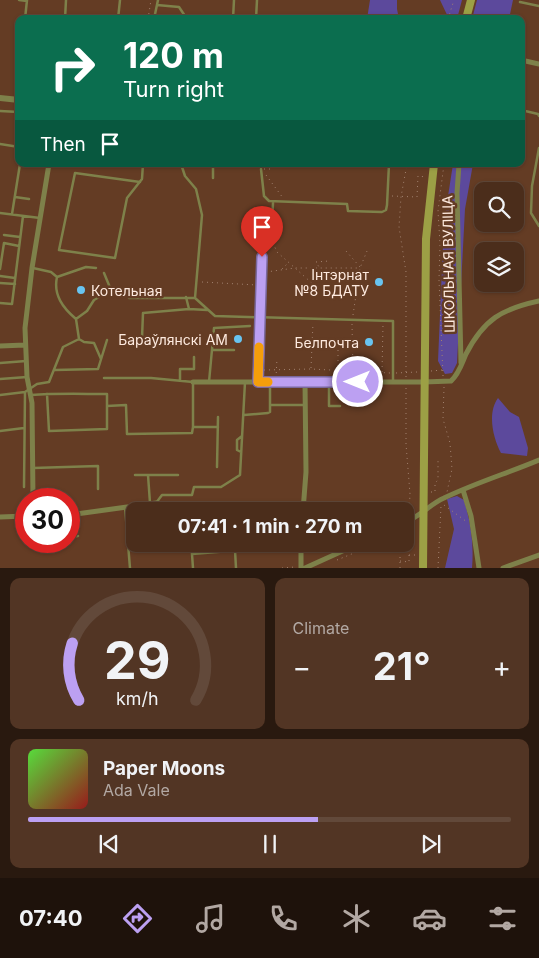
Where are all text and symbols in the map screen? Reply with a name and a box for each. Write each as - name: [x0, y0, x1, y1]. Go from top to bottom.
- text: 120 m: [123, 34, 224, 76]
- icon: right: [40, 35, 105, 100]
- text: Turn right: [123, 76, 224, 102]
- icon: arrive: [96, 130, 124, 158]
- text: Then: [40, 133, 86, 156]
- map controls: [474, 182, 524, 292]
- button: search: [474, 182, 524, 232]
- street label: ШКОЛЬНАЯ ВУЛІЦА: [438, 195, 458, 333]
- pin: [241, 206, 283, 257]
- icon: arrive: [248, 213, 276, 241]
- button: layers: [474, 242, 524, 292]
- place label: Інтэрнат №8 БДАТУ: [294, 266, 369, 299]
- marker: Інтэрнат №8 БДАТУ: [373, 276, 385, 288]
- place label: Котельная: [91, 282, 162, 299]
- marker: Котельная: [75, 284, 87, 296]
- place label: Бараўлянскі АМ: [118, 331, 228, 348]
- marker: Бараўлянскі АМ: [232, 333, 244, 345]
- place label: Белпочта: [295, 334, 359, 351]
- marker: Белпочта: [363, 336, 375, 348]
- position arrow: [331, 355, 383, 407]
- speed limit sign: 30: [15, 488, 80, 553]
- text: 07:41 · 1 min · 270 m: [178, 515, 362, 538]
- text: Climate: [293, 618, 349, 638]
- text: 29: [104, 629, 171, 692]
- text: 21°: [373, 643, 431, 689]
- text: −: [293, 650, 311, 684]
- text: +: [492, 650, 511, 684]
- text: km/h: [116, 688, 158, 709]
- text: Paper Moons: [103, 757, 225, 780]
- text: Ada Vale: [103, 780, 170, 800]
- icon: previous: [95, 830, 123, 858]
- icon: pause: [256, 830, 284, 858]
- icon: next: [417, 830, 445, 858]
- icon: directions: [120, 901, 155, 936]
- icon: music: [193, 901, 228, 936]
- icon: phone: [266, 901, 301, 936]
- icon: climate: [339, 901, 374, 936]
- icon: car: [412, 901, 447, 936]
- icon: filters: [485, 901, 520, 936]
- text: 07:40: [19, 905, 82, 931]

